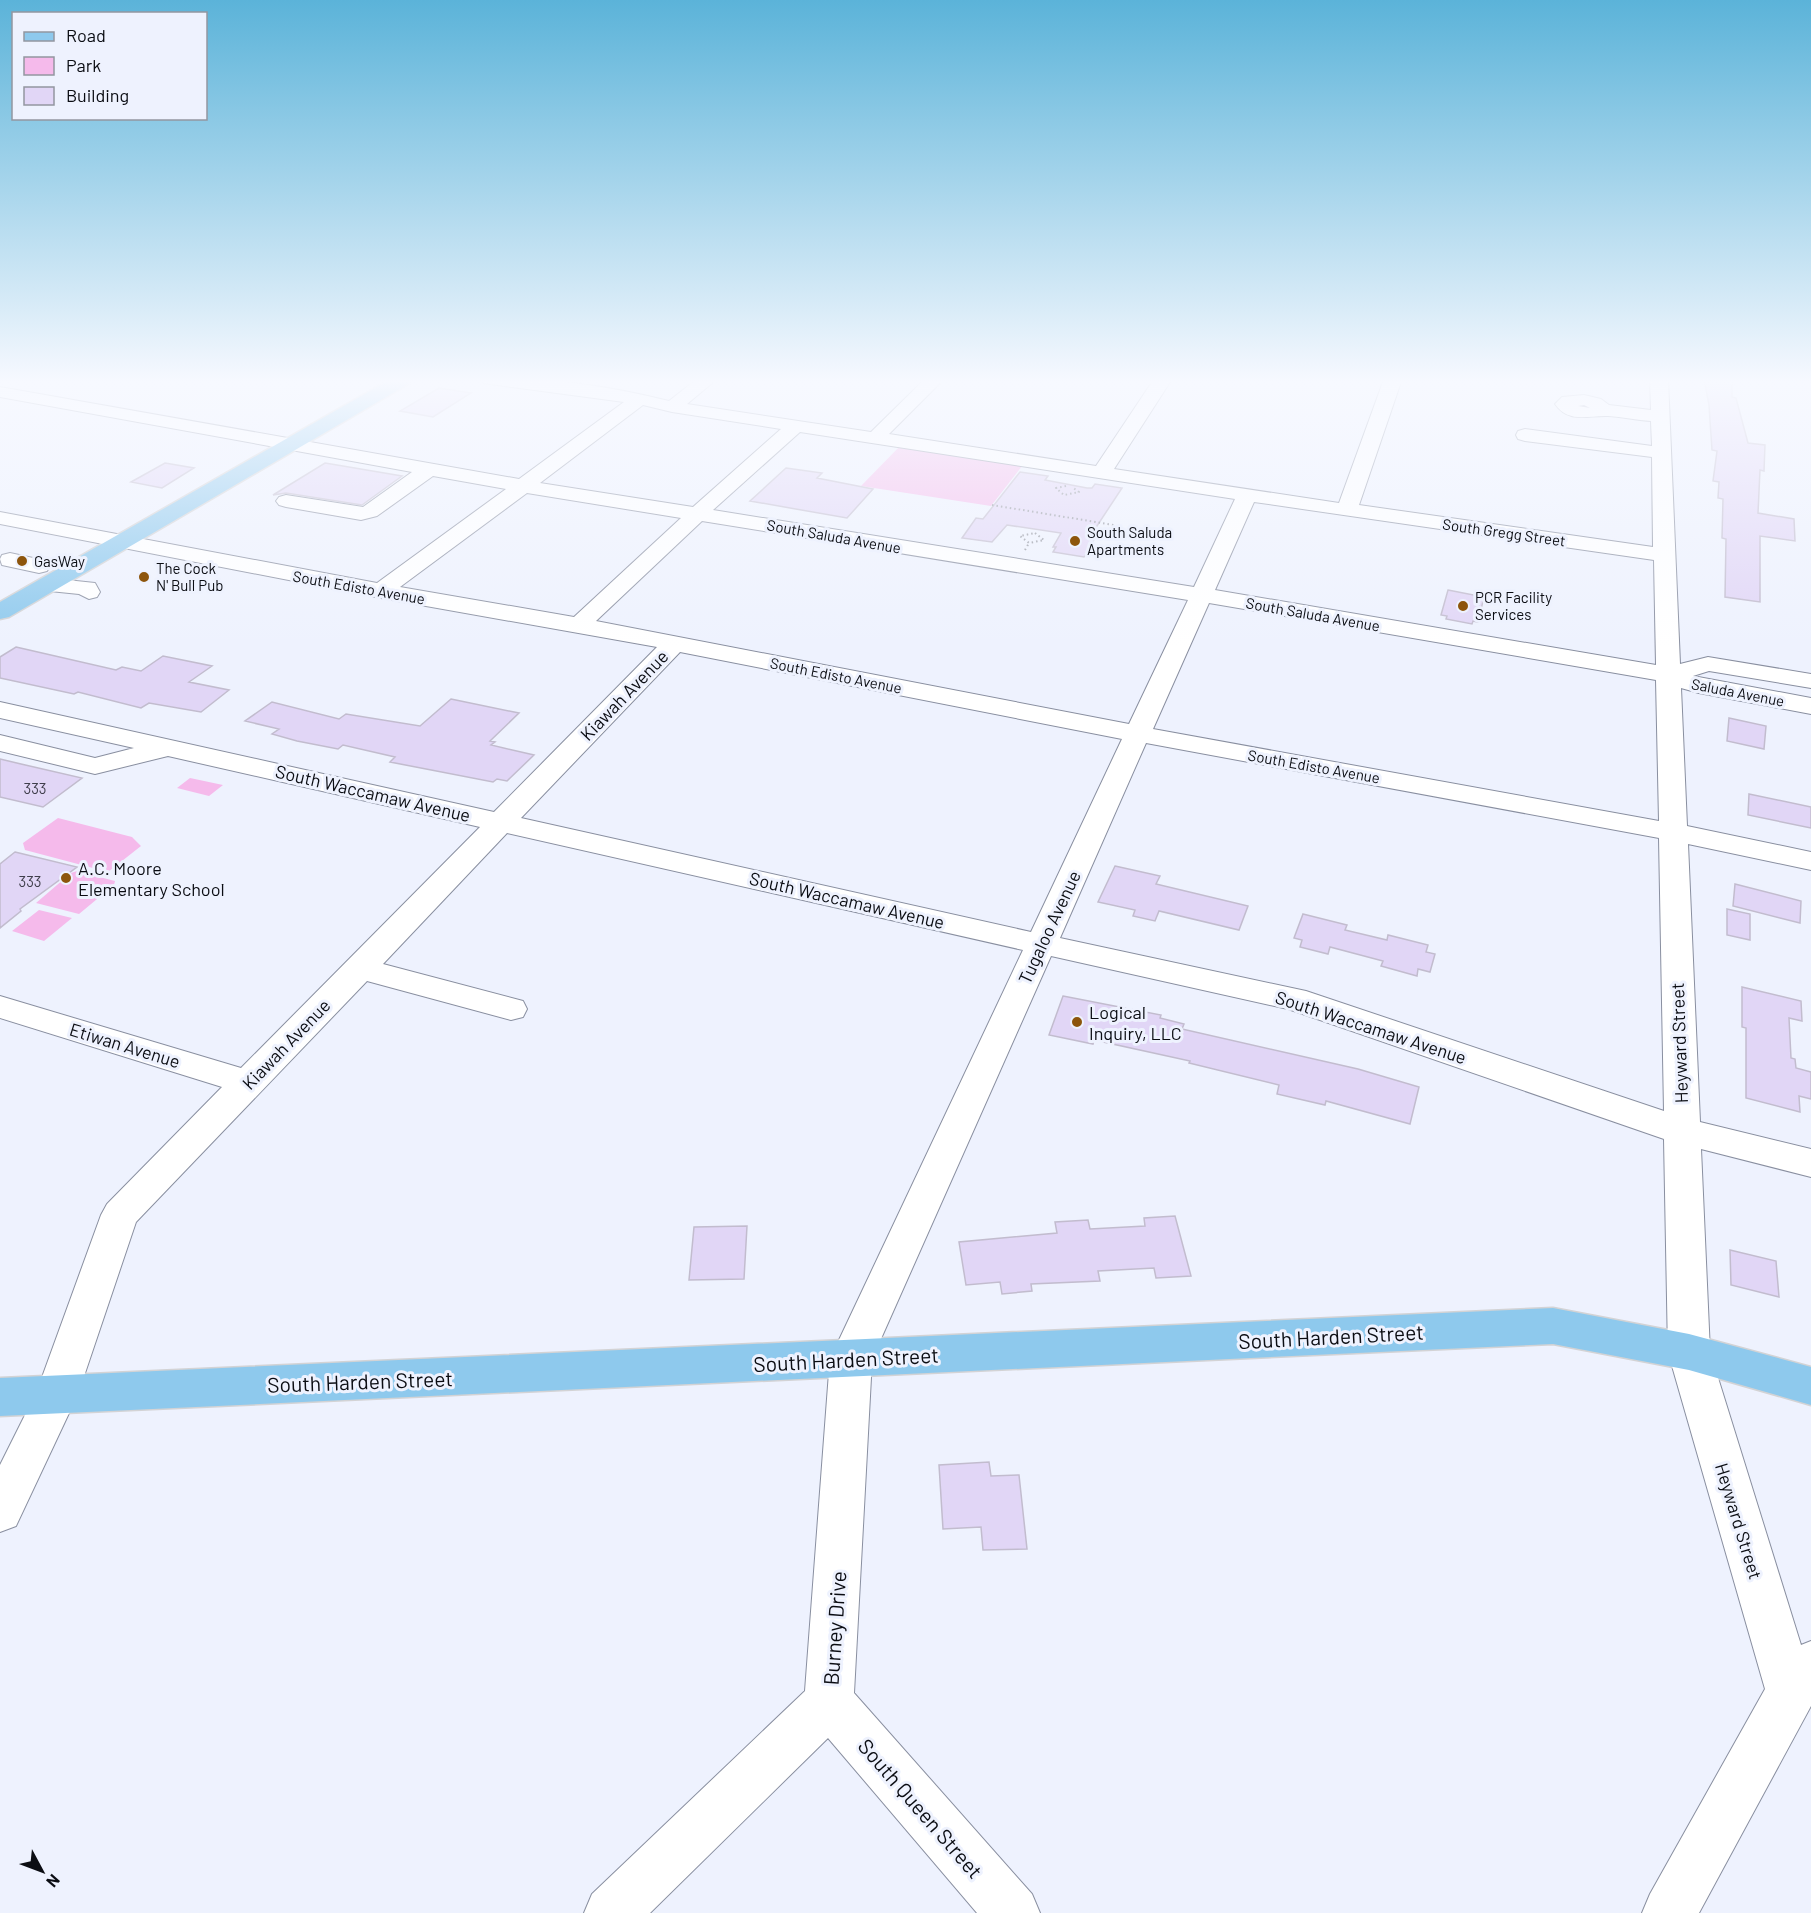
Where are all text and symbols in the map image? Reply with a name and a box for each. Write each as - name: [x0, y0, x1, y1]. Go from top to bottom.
- legend: [12, 12, 207, 120]
- text: Road: [66, 24, 106, 46]
- text: Park: [66, 54, 101, 76]
- text: Building: [66, 84, 129, 106]
- street label: South Gregg Street: [1441, 514, 1567, 550]
- street label: South Saluda Avenue: [766, 515, 902, 557]
- place label: South Saluda Apartments: [1087, 523, 1172, 558]
- marker: South Saluda Apartments: [1068, 534, 1082, 548]
- place label: GasWay: [34, 552, 85, 570]
- marker: GasWay: [15, 554, 29, 568]
- place label: The Cock N' Bull Pub: [156, 559, 223, 594]
- street label: South Edisto Avenue: [292, 567, 426, 607]
- marker: The Cock N' Bull Pub: [137, 570, 151, 584]
- place label: PCR Facility Services: [1475, 588, 1552, 623]
- street label: South Saluda Avenue: [1245, 593, 1381, 635]
- marker: PCR Facility Services: [1456, 599, 1470, 613]
- street label: Kiawah Avenue: [575, 645, 673, 745]
- street label: South Edisto Avenue: [769, 653, 903, 697]
- street label: Saluda Avenue: [1690, 674, 1786, 710]
- street label: South Edisto Avenue: [1247, 746, 1381, 786]
- street label: South Waccamaw Avenue: [273, 760, 473, 826]
- house number: 333: [23, 779, 47, 797]
- place label: A.C. Moore Elementary School: [78, 857, 225, 900]
- street label: South Waccamaw Avenue: [747, 867, 947, 933]
- street label: Tugaloo Avenue: [1013, 867, 1085, 987]
- marker: A.C. Moore Elementary School: [59, 871, 73, 885]
- house number: 333: [18, 872, 42, 890]
- street label: Heyward Street: [1666, 982, 1692, 1104]
- street label: South Waccamaw Avenue: [1273, 986, 1469, 1068]
- street label: Kiawah Avenue: [237, 994, 335, 1094]
- place label: Logical Inquiry, LLC: [1089, 1001, 1182, 1044]
- marker: Logical Inquiry, LLC: [1070, 1015, 1084, 1029]
- street label: Etiwan Avenue: [67, 1018, 183, 1072]
- street label: South Harden Street: [1238, 1319, 1424, 1353]
- street label: South Harden Street: [753, 1342, 939, 1376]
- street label: South Harden Street: [267, 1365, 453, 1397]
- street label: Heyward Street: [1711, 1460, 1767, 1582]
- street label: Burney Drive: [818, 1570, 850, 1686]
- street label: South Queen Street: [854, 1733, 988, 1883]
- north arrow: [12, 1841, 72, 1901]
- text: N: [43, 1871, 64, 1891]

